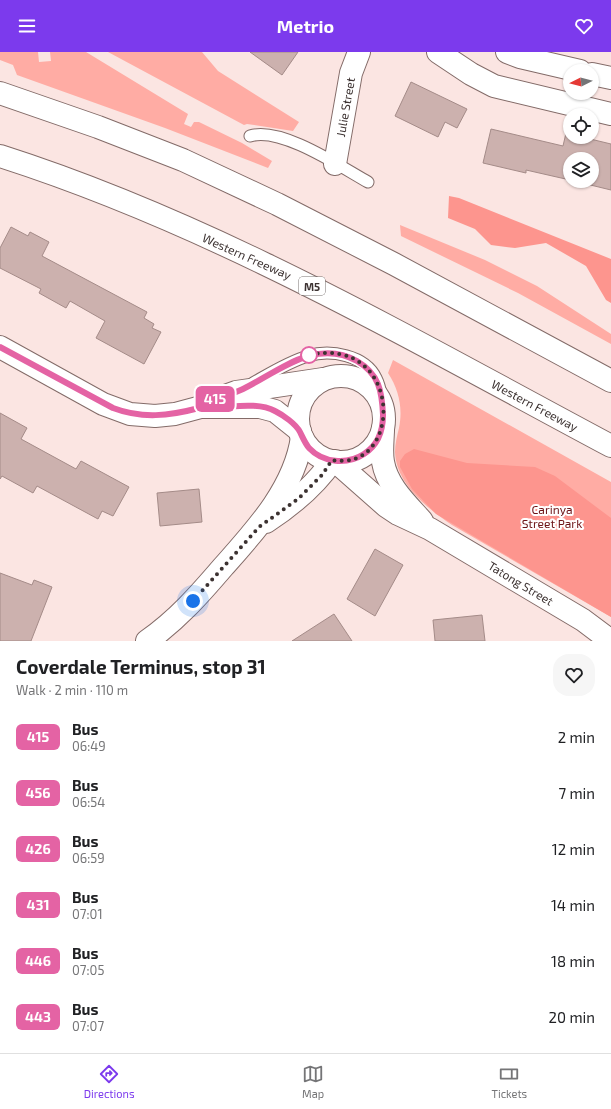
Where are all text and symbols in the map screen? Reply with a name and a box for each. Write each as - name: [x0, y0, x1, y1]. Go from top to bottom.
- icon: menu: [16, 15, 38, 37]
- text: Metrio: [277, 15, 334, 37]
- icon: heart: [573, 15, 595, 37]
- north arrow: [563, 64, 599, 100]
- map controls: [563, 64, 599, 188]
- street label: Julie Street: [333, 76, 357, 138]
- button: locate: [563, 108, 599, 144]
- button: layers: [563, 152, 599, 188]
- street label: Western Freeway: [200, 230, 294, 282]
- road number: M5: [299, 277, 325, 295]
- unlabelled marker: [300, 346, 318, 364]
- street label: Western Freeway: [489, 376, 581, 434]
- line badge: 415: [192, 386, 238, 412]
- text: 415: [204, 390, 226, 407]
- park label: Carinya Street Park: [522, 502, 582, 530]
- street label: Tatong Street: [486, 558, 556, 608]
- your location: [183, 591, 203, 611]
- button: heart: [553, 654, 595, 696]
- text: Coverdale Terminus, stop 31: [16, 655, 266, 678]
- text: Walk · 2 min · 110 m: [16, 682, 128, 698]
- text: Bus: [72, 720, 98, 738]
- text: 415: [27, 728, 49, 745]
- text: 2 min: [558, 728, 595, 746]
- text: 06:49: [72, 738, 106, 754]
- text: Bus: [72, 776, 98, 794]
- text: 456: [26, 784, 50, 801]
- text: 7 min: [558, 784, 595, 802]
- text: 06:54: [72, 794, 105, 810]
- text: Bus: [72, 832, 98, 850]
- text: 426: [25, 840, 51, 857]
- text: 12 min: [552, 840, 595, 858]
- text: 06:59: [72, 850, 105, 866]
- text: Bus: [72, 888, 98, 906]
- text: 431: [27, 896, 49, 913]
- text: 14 min: [551, 896, 595, 914]
- text: 07:01: [72, 906, 103, 922]
- text: Bus: [72, 944, 98, 962]
- text: 446: [25, 952, 51, 969]
- text: 18 min: [551, 952, 595, 970]
- text: 07:05: [72, 962, 104, 978]
- text: Bus: [72, 1000, 98, 1018]
- text: 443: [25, 1008, 51, 1025]
- text: 20 min: [549, 1008, 595, 1026]
- text: 07:07: [72, 1018, 104, 1034]
- tab: Directions: [84, 1063, 134, 1100]
- tab: Map: [302, 1063, 324, 1100]
- tab: Tickets: [492, 1063, 527, 1100]

